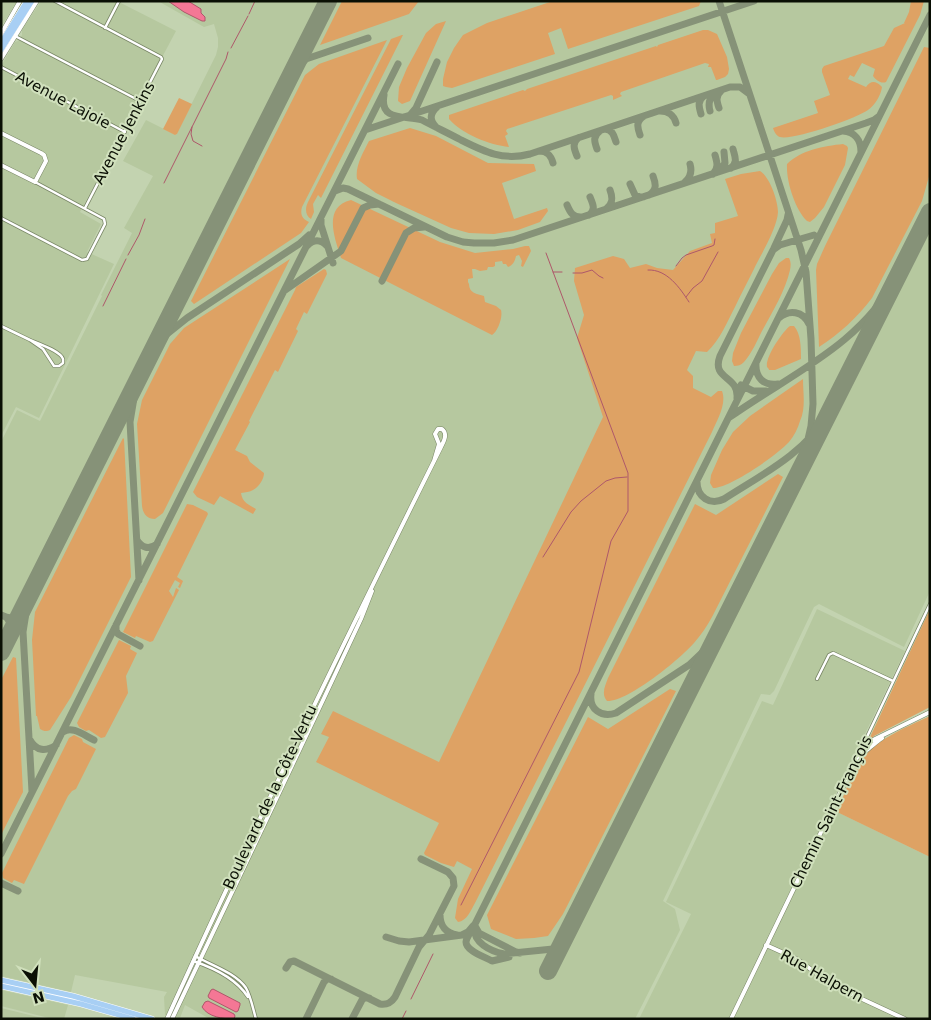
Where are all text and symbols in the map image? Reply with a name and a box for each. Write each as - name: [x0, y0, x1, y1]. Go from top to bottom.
- street label: Avenue Lajoie: [13, 67, 113, 133]
- street label: Avenue Jenkins: [89, 78, 159, 187]
- street label: Boulevard de la Côte-Vertu: [219, 702, 321, 892]
- street label: Chemin Saint-François: [786, 733, 876, 891]
- street label: Rue Halpern: [777, 946, 867, 1006]
- north arrow: [10, 960, 60, 1010]
- text: N: [31, 988, 46, 1007]

